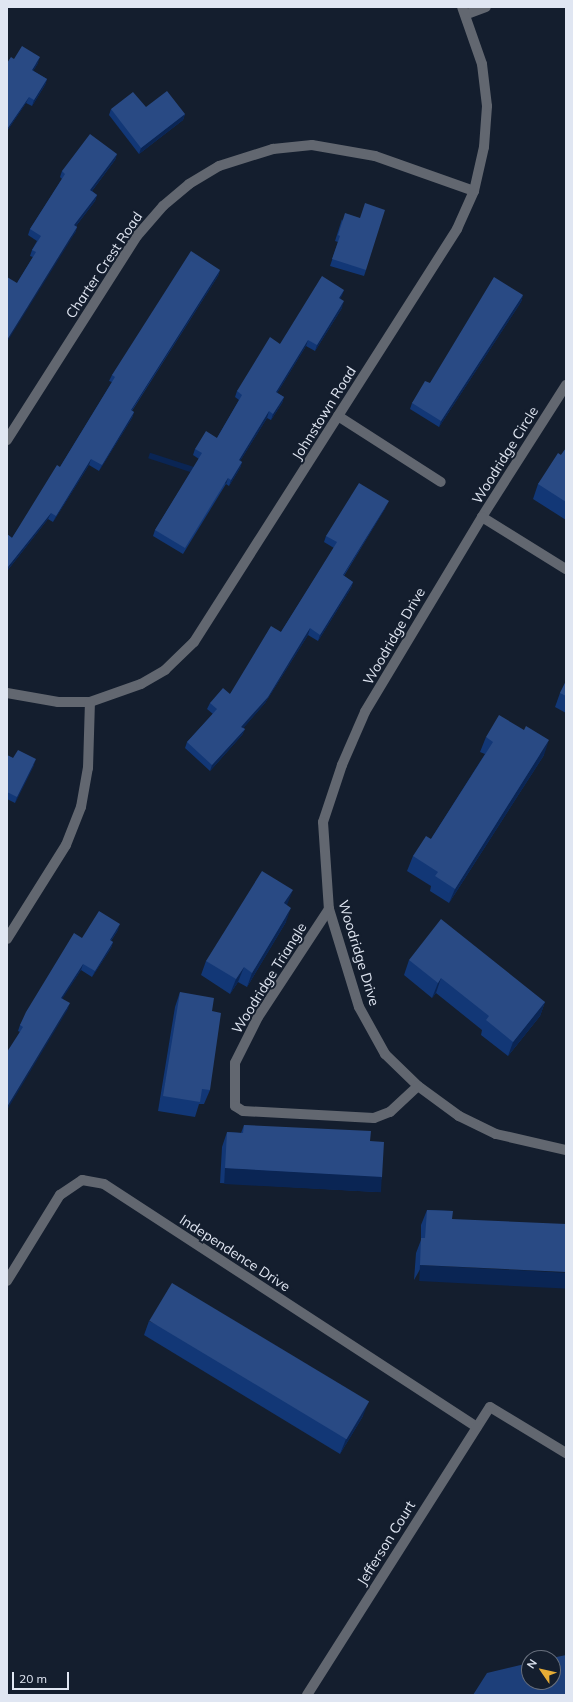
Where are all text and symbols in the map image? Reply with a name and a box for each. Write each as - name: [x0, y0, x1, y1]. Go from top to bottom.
- street label: Charter Crest Road: [62, 209, 146, 321]
- street label: Johnstown Road: [289, 363, 359, 463]
- street label: Woodridge Circle: [468, 403, 542, 507]
- street label: Woodridge Drive: [359, 584, 429, 688]
- street label: Woodridge Drive: [335, 898, 383, 1008]
- street label: Woodridge Triangle: [228, 920, 310, 1036]
- street label: Independence Drive: [177, 1211, 293, 1295]
- street label: Jefferson Court: [353, 1498, 419, 1588]
- north arrow: [521, 1650, 561, 1690]
- text: N: [524, 1656, 540, 1671]
- scale bar: [14, 1664, 71, 1690]
- text: 20 m: [19, 1671, 47, 1686]

